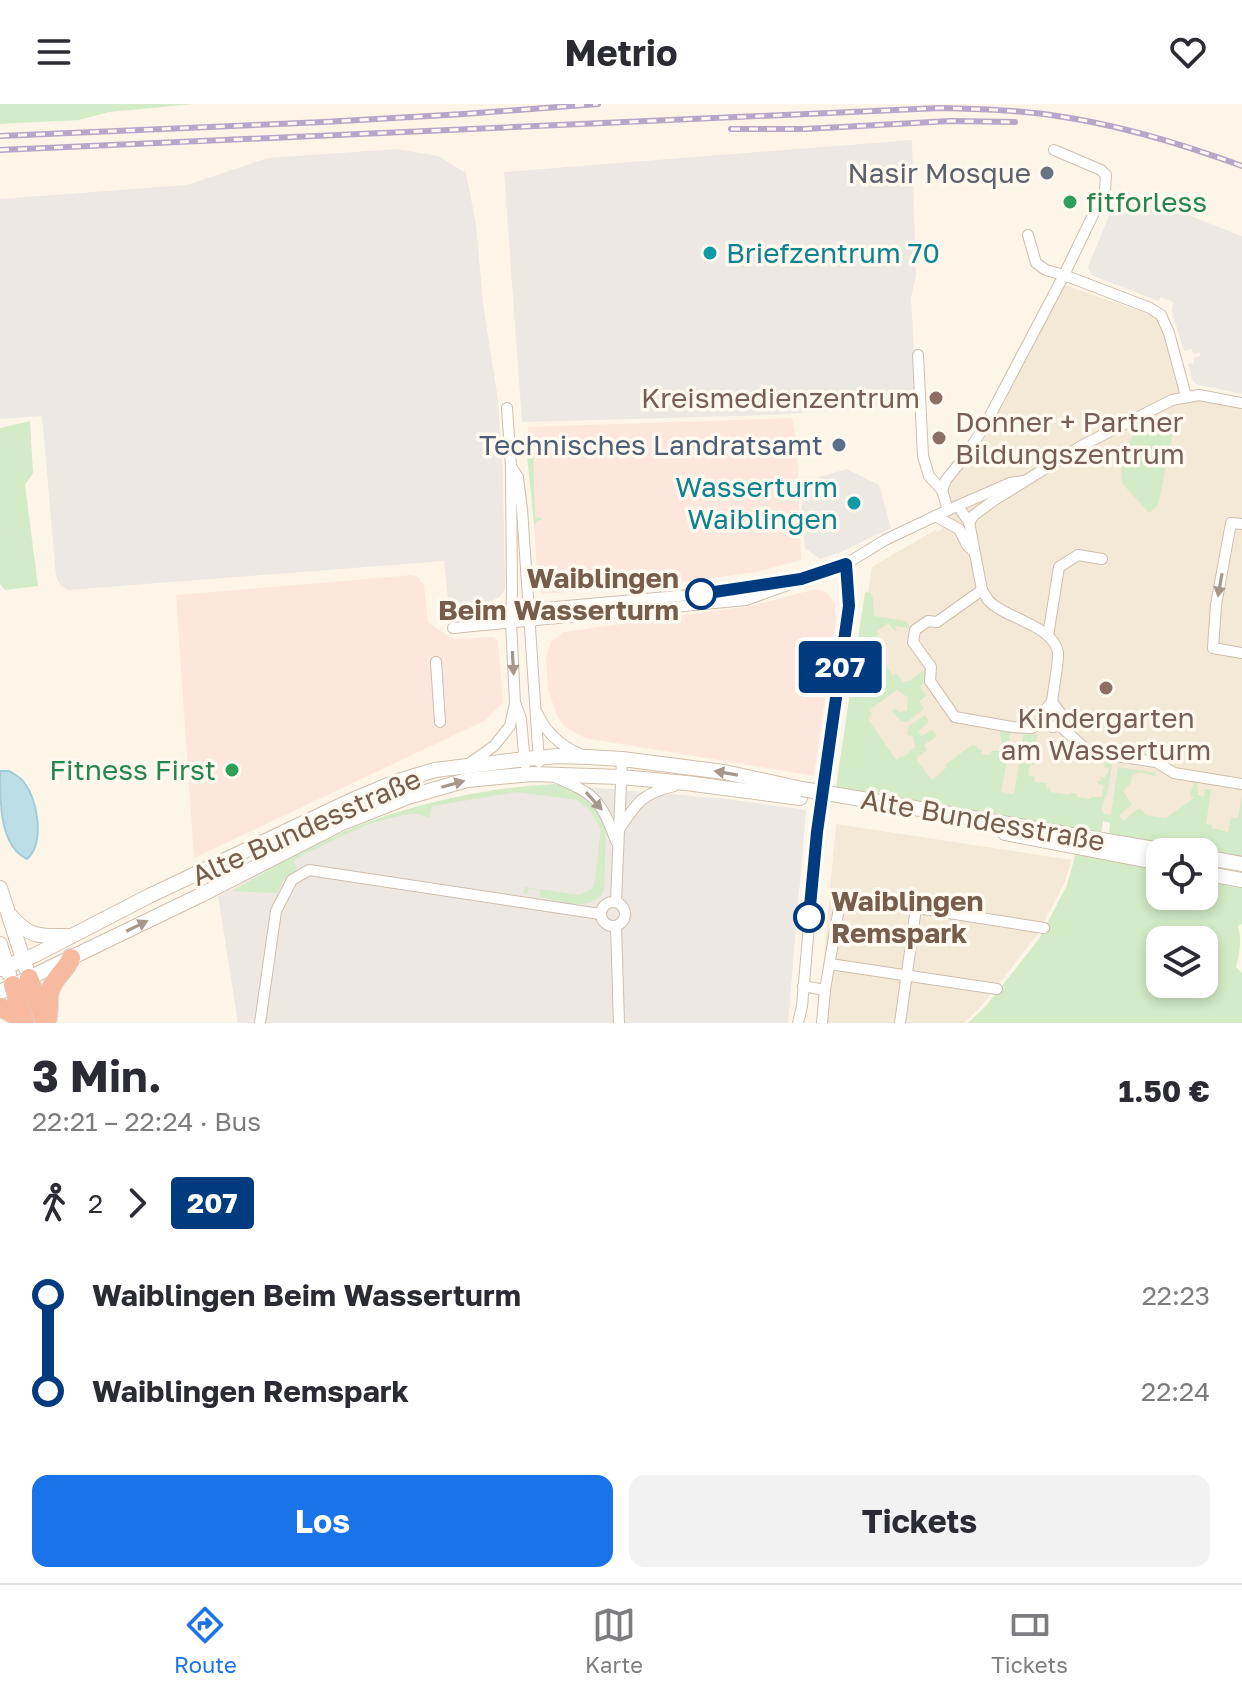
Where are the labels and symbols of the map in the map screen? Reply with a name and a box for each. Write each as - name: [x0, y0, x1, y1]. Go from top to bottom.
- place label: Nasir Mosque: [848, 156, 1031, 189]
- marker: Nasir Mosque: [1038, 164, 1056, 182]
- place label: fitforless: [1086, 185, 1207, 218]
- marker: fitforless: [1061, 193, 1079, 211]
- place label: Briefzentrum 70: [726, 236, 940, 269]
- marker: Briefzentrum 70: [701, 244, 719, 262]
- place label: Kreismedienzentrum: [641, 381, 920, 414]
- marker: Kreismedienzentrum: [927, 389, 945, 407]
- place label: Donner + Partner Bildungszentrum: [955, 405, 1185, 470]
- place label: Technisches Landratsamt: [479, 428, 823, 461]
- marker: Donner + Partner Bildungszentrum: [930, 429, 948, 447]
- marker: Technisches Landratsamt: [830, 436, 848, 454]
- place label: Wasserturm Waiblingen: [675, 470, 838, 535]
- marker: Wasserturm Waiblingen: [845, 494, 863, 512]
- place label: Waiblingen Beim Wasserturm: [438, 561, 679, 626]
- one-way arrow: [1213, 573, 1225, 598]
- marker: Waiblingen Beim Wasserturm: [686, 579, 716, 609]
- line badge: 207: [794, 641, 886, 693]
- one-way arrow: [507, 651, 520, 676]
- marker: Kindergarten am Wasserturm: [1097, 679, 1115, 697]
- place label: Kindergarten am Wasserturm: [1001, 701, 1211, 766]
- place label: Fitness First: [49, 753, 216, 786]
- street label: Alte Bundesstraße: [186, 761, 425, 892]
- marker: Fitness First: [223, 761, 241, 779]
- one-way arrow: [713, 766, 738, 778]
- one-way arrow: [441, 777, 465, 790]
- street label: Alte Bundesstraße: [858, 782, 1108, 857]
- one-way arrow: [585, 790, 602, 810]
- place label: Waiblingen Remspark: [831, 884, 983, 949]
- marker: Waiblingen Remspark: [794, 902, 824, 932]
- one-way arrow: [125, 919, 149, 933]

